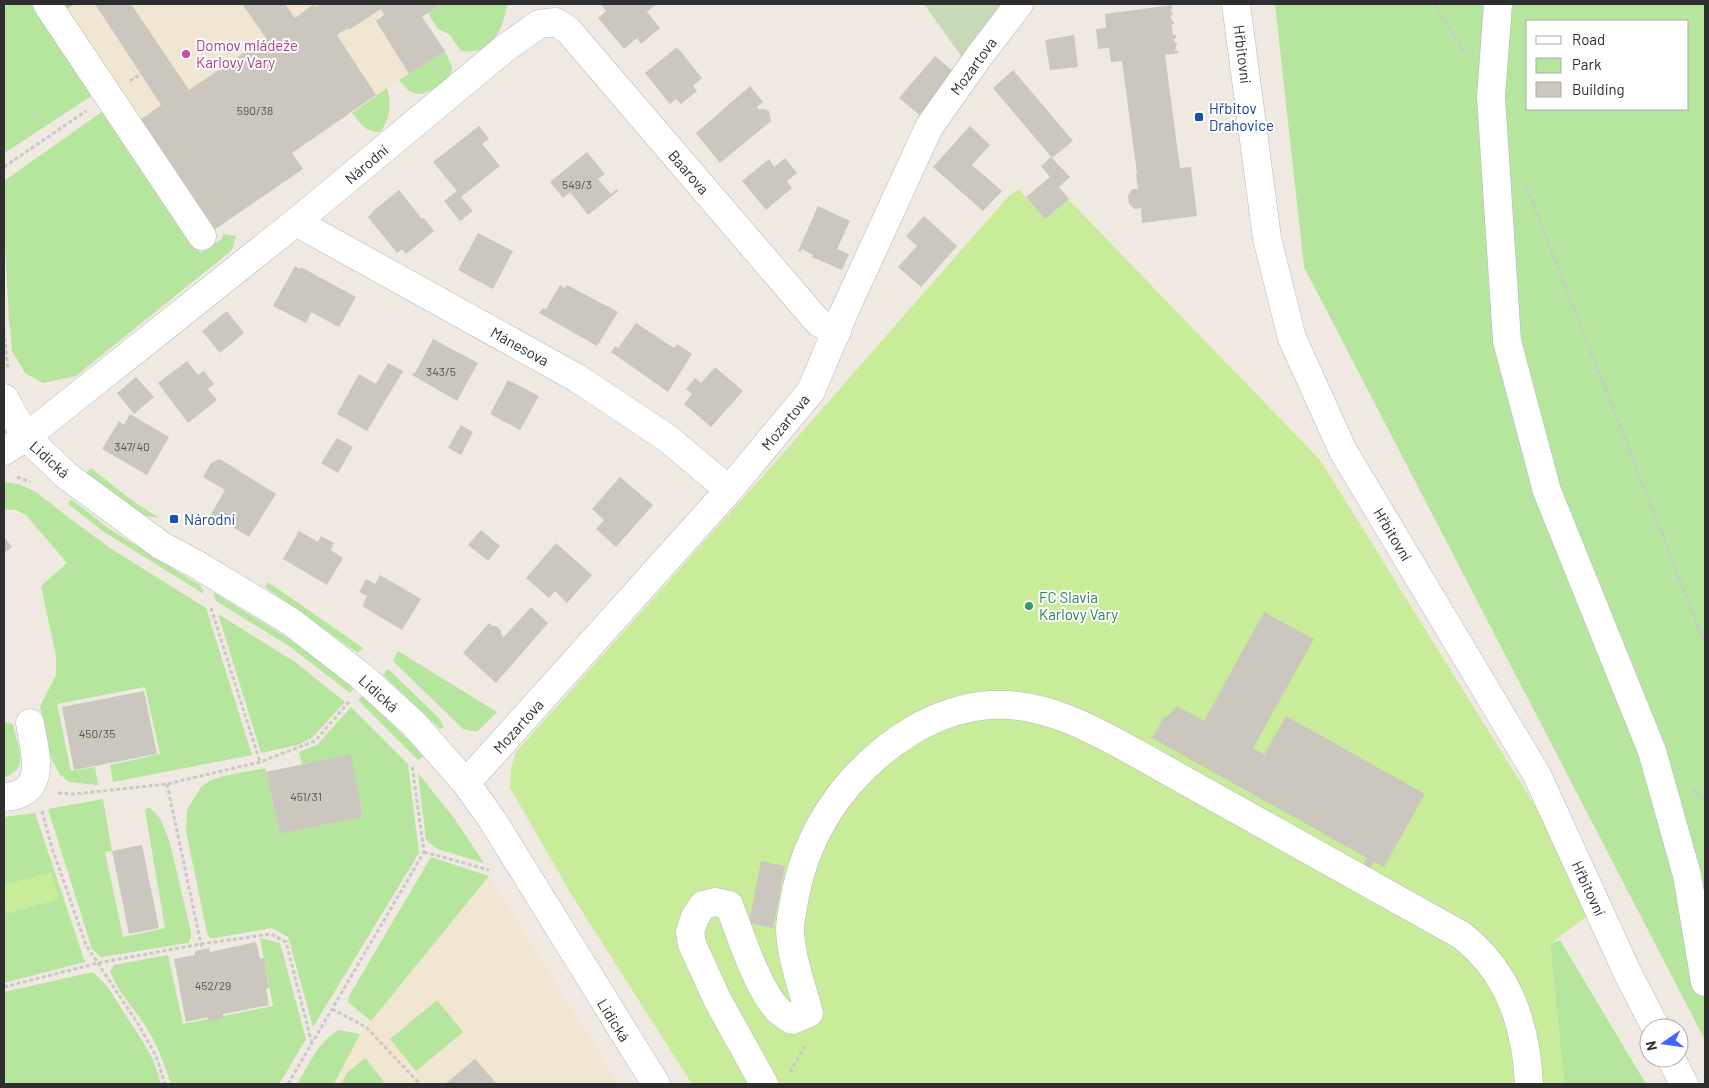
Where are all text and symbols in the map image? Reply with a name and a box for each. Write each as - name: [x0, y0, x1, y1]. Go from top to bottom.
- legend: [1526, 20, 1689, 110]
- street label: Hřbitovní: [1230, 24, 1256, 84]
- text: Road: [1572, 30, 1605, 48]
- street label: Mozartova: [946, 34, 1000, 98]
- place label: Domov mládeže Karlovy Vary: [196, 36, 298, 71]
- marker: Domov mládeže Karlovy Vary: [180, 48, 192, 60]
- text: Park: [1572, 55, 1602, 73]
- text: Building: [1572, 80, 1625, 98]
- place label: Hřbitov Drahovice: [1209, 99, 1274, 134]
- house number: 590/38: [237, 103, 273, 117]
- marker: Hřbitov Drahovice: [1193, 111, 1205, 123]
- street label: Národní: [341, 141, 391, 187]
- street label: Baarova: [665, 146, 713, 198]
- house number: 549/3: [562, 177, 592, 191]
- street label: Mánesova: [488, 323, 552, 369]
- house number: 343/5: [426, 364, 456, 378]
- street label: Mozartova: [757, 390, 813, 454]
- street label: Lidická: [26, 437, 74, 481]
- house number: 347/40: [114, 439, 150, 453]
- street label: Hřbitovní: [1370, 504, 1416, 564]
- place label: Národní: [184, 510, 235, 528]
- marker: Národní: [168, 513, 180, 525]
- place label: FC Slavia Karlovy Vary: [1039, 588, 1118, 623]
- marker: FC Slavia Karlovy Vary: [1023, 600, 1035, 612]
- street label: Lidická: [355, 671, 403, 715]
- street label: Mozartova: [489, 695, 547, 757]
- house number: 450/35: [79, 726, 115, 740]
- house number: 451/31: [290, 789, 322, 803]
- street label: Hřbitovní: [1568, 858, 1610, 918]
- house number: 452/29: [195, 978, 231, 992]
- street label: Lidická: [594, 995, 634, 1045]
- north arrow: [1639, 1018, 1689, 1068]
- text: N: [1642, 1040, 1660, 1052]

